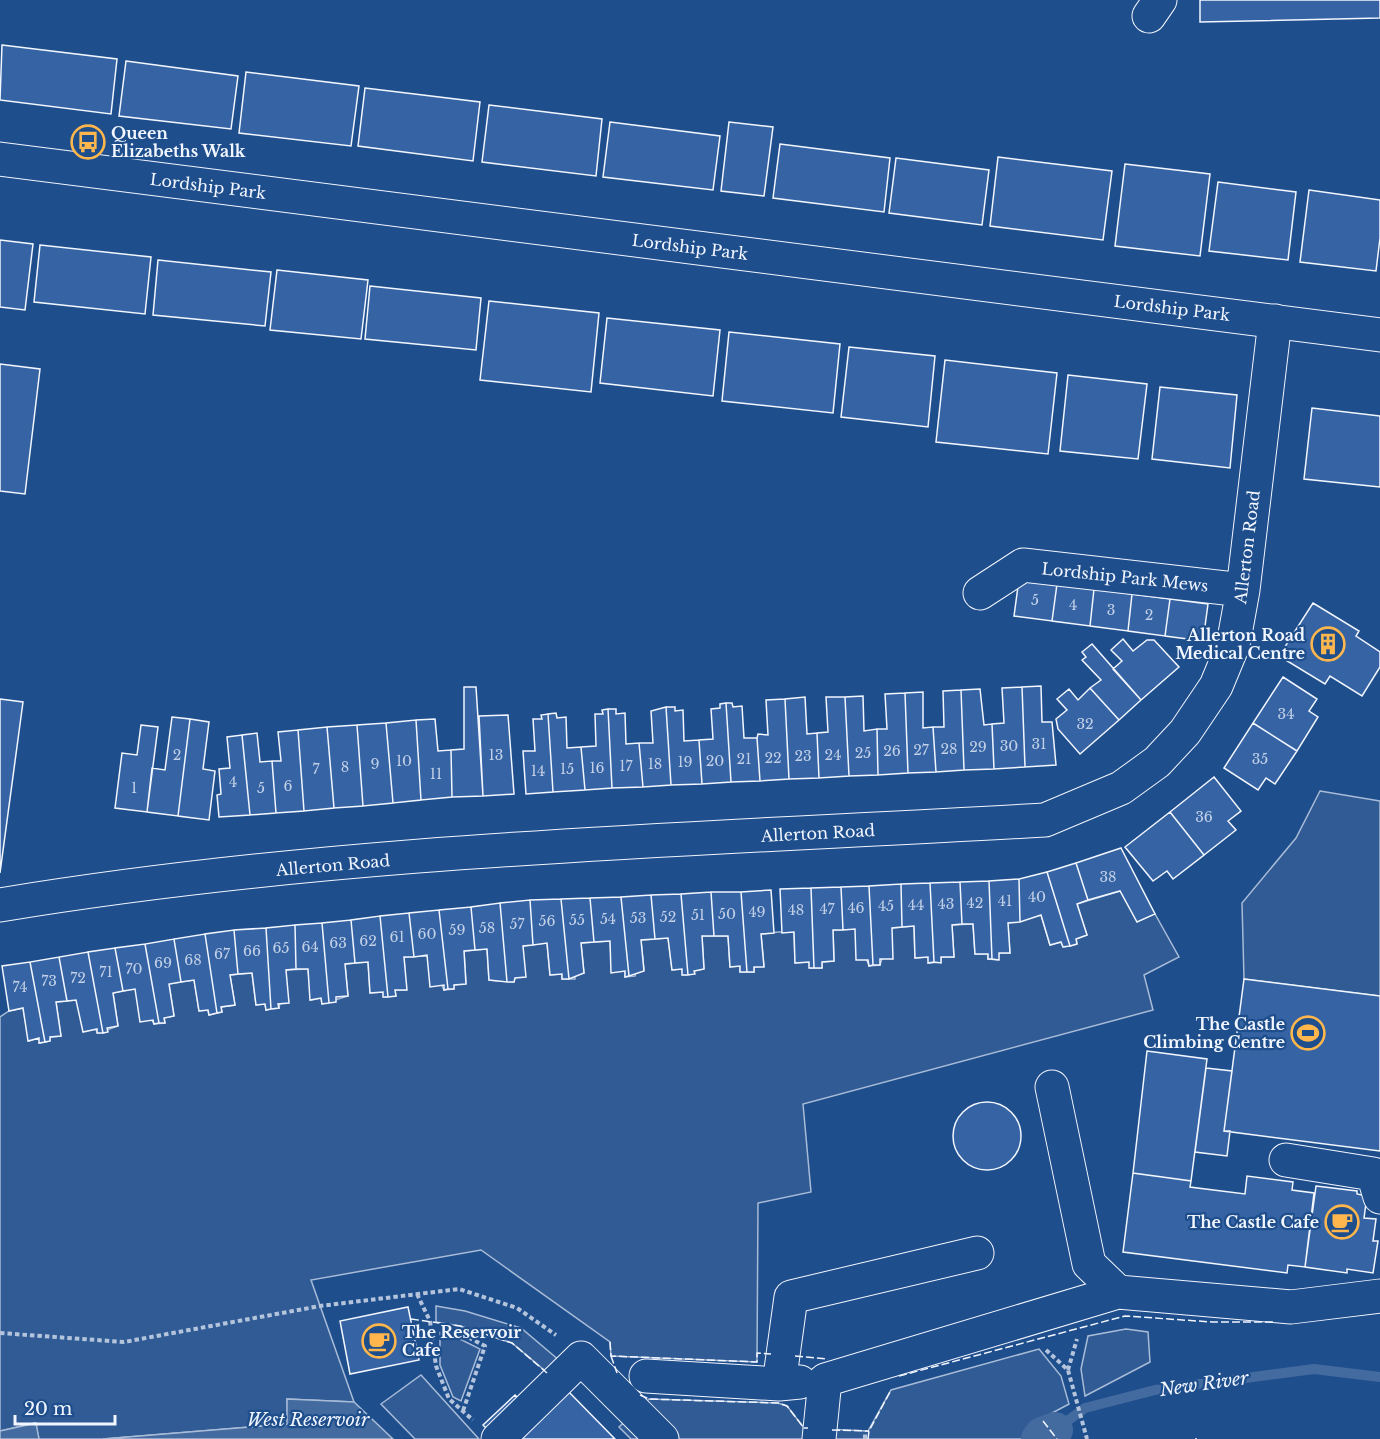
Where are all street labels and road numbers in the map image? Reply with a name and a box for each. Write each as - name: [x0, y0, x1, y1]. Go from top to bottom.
- street label: Lordship Park: [149, 169, 267, 203]
- street label: Lordship Park: [631, 230, 749, 264]
- street label: Lordship Park: [1113, 291, 1231, 325]
- street label: Allerton Road: [1230, 489, 1264, 606]
- street label: Lordship Park Mews: [1041, 558, 1209, 596]
- street label: Allerton Road: [759, 820, 876, 846]
- street label: Allerton Road: [274, 850, 391, 880]

